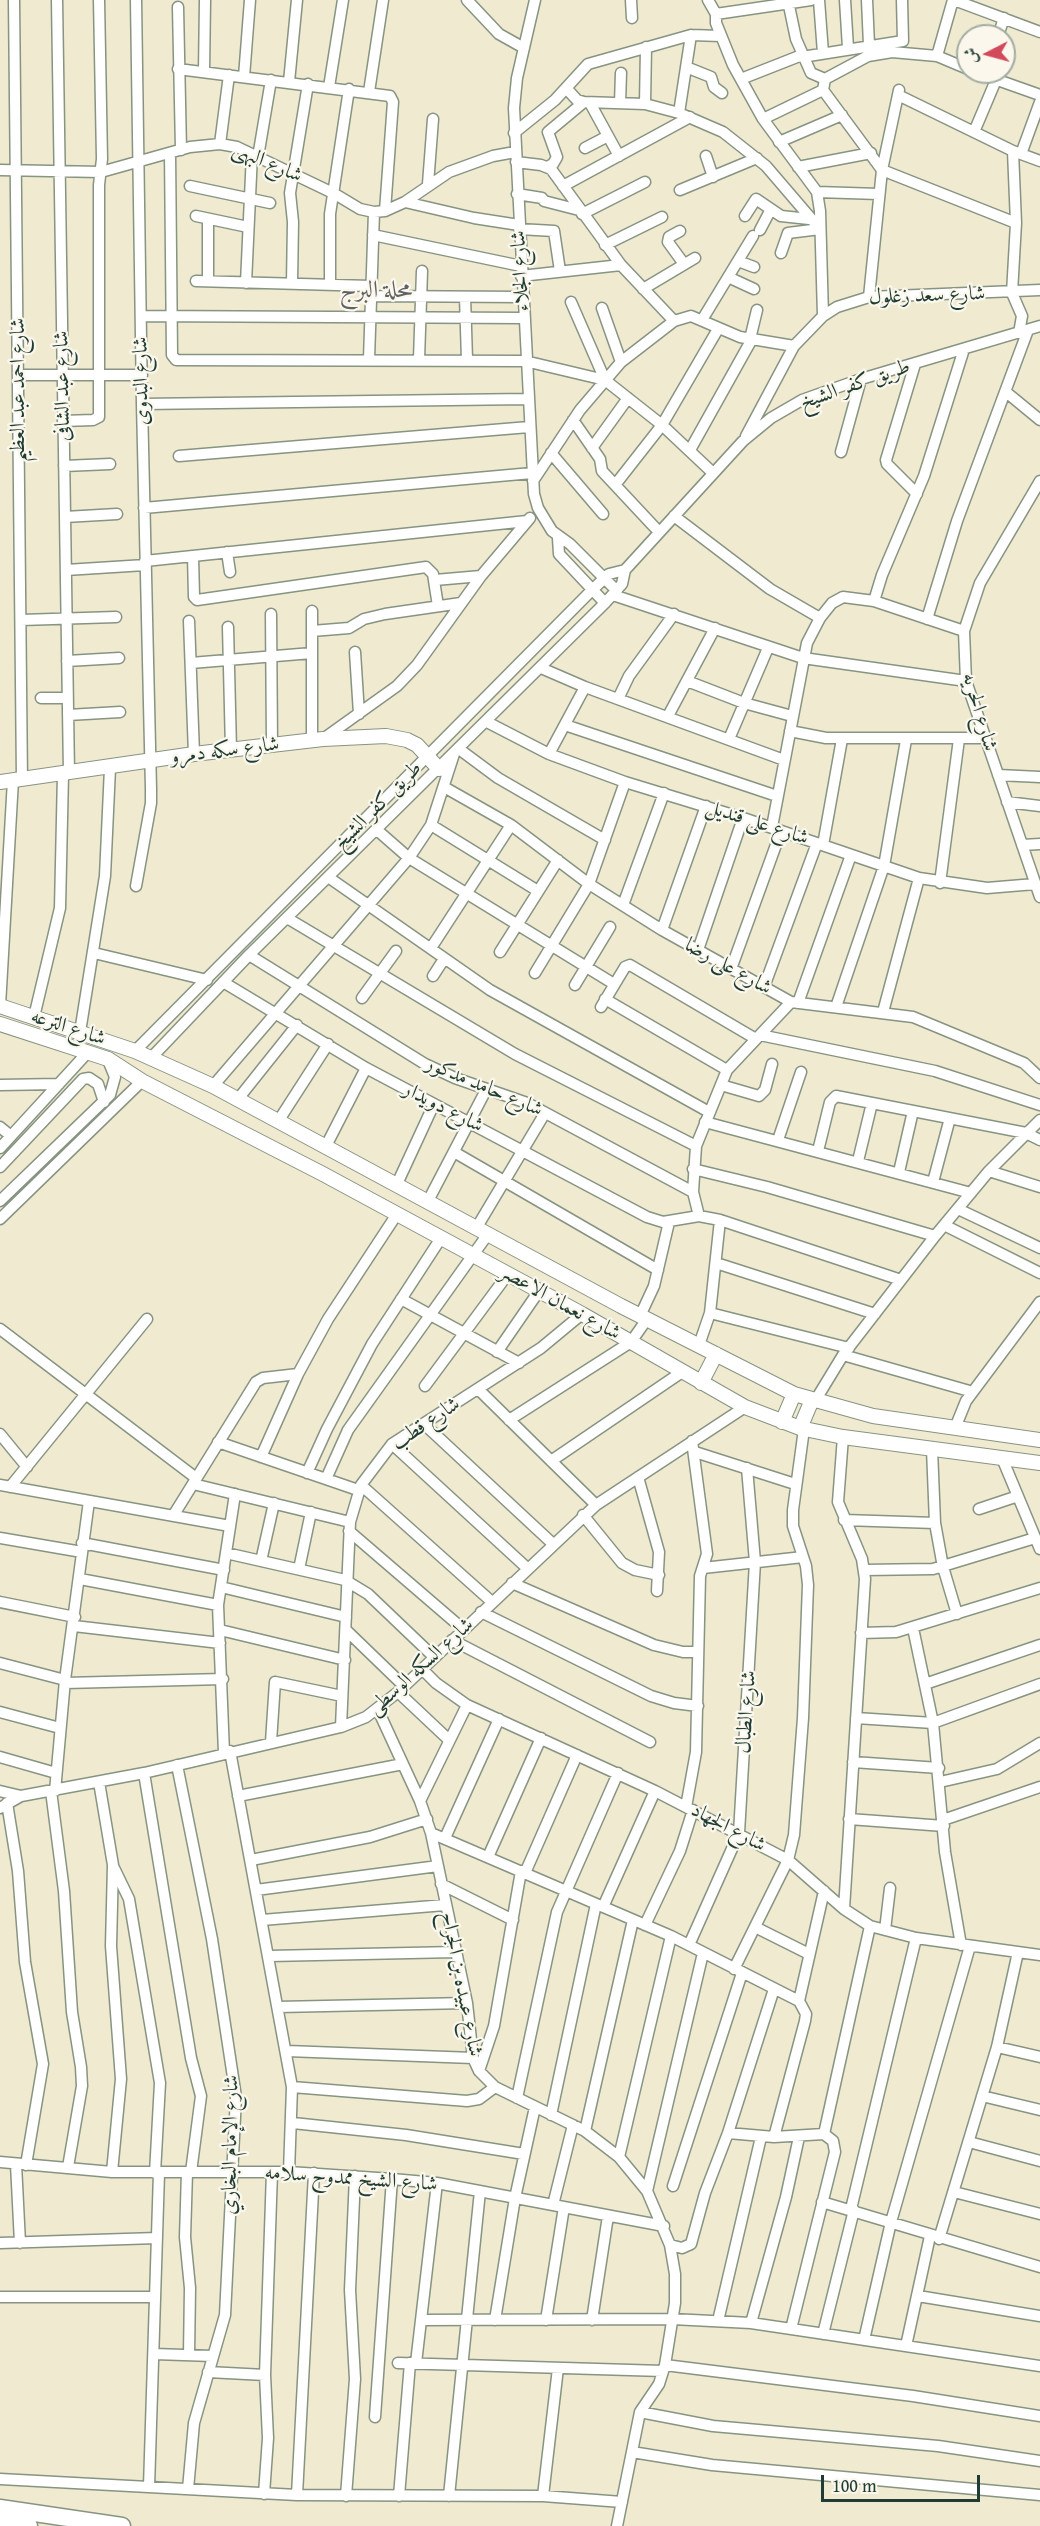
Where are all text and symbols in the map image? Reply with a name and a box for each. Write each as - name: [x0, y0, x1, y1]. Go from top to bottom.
- north arrow: [956, 24, 1016, 84]
- text: ش: [957, 47, 983, 65]
- street label: شارع البهى: [228, 137, 306, 189]
- street label: شارع الجلاء: [506, 230, 536, 312]
- district label: محلة البرج: [340, 277, 412, 305]
- street label: شارع سعد زغلول: [868, 281, 986, 311]
- street label: شارع احمد عبد العظيم: [6, 318, 32, 462]
- street label: شارع عبد الشافى: [49, 330, 77, 442]
- street label: شارع البدوى: [129, 336, 155, 426]
- street label: طريق كفر الشيخ: [796, 354, 914, 416]
- street label: شارع الحريه: [956, 670, 1002, 754]
- street label: شارع سكه دمرو: [169, 732, 281, 770]
- street label: طريق كفر الشيخ: [328, 756, 428, 856]
- street label: شارع على قنديل: [702, 795, 812, 851]
- street label: شارع على رضا: [680, 933, 776, 1001]
- street label: شارع الترعه: [27, 1004, 109, 1052]
- street label: شارع حامد مدكور: [422, 1051, 546, 1123]
- street label: شارع دويدار: [398, 1077, 488, 1139]
- street label: شارع نعمان الاعصر: [495, 1259, 625, 1347]
- street label: شارع قطب: [387, 1392, 465, 1456]
- street label: شارع السكه الوسطى: [363, 1613, 479, 1721]
- street label: شارع الطبال: [732, 1669, 762, 1755]
- street label: شارع الجهاد: [686, 1798, 770, 1858]
- street label: شارع عبيده بن الجراح: [435, 1909, 487, 2059]
- street label: شارع الإمام البخاري: [217, 2075, 245, 2215]
- street label: شارع الشيخ ممدوح سلامه: [264, 2160, 438, 2198]
- scale bar: [824, 2463, 983, 2501]
- text: 100 m: [832, 2472, 877, 2499]

